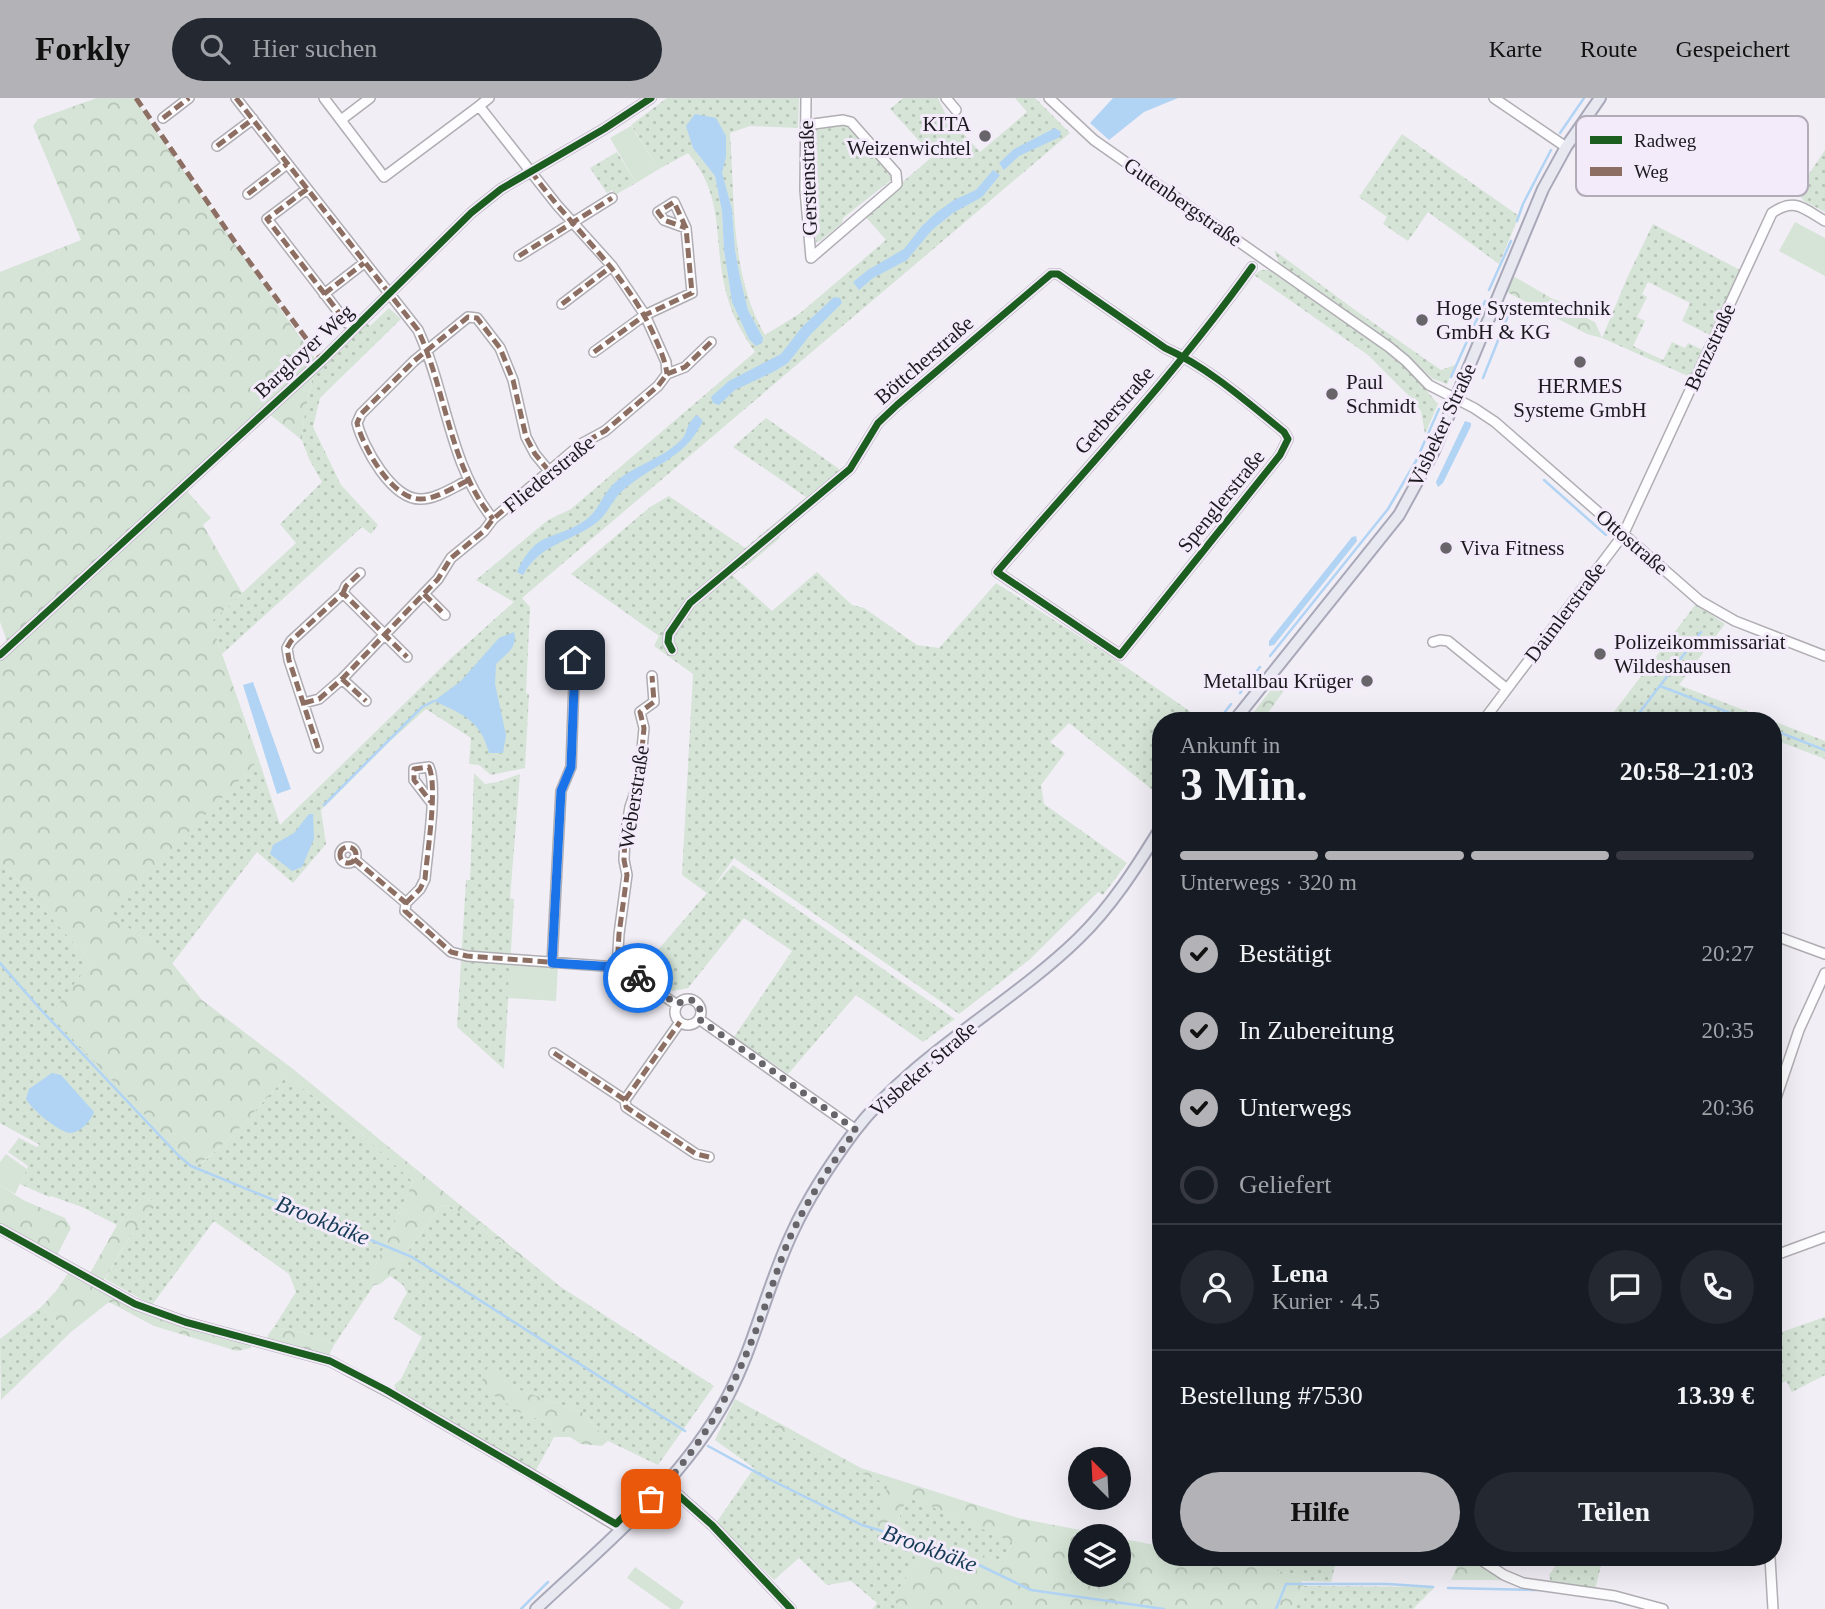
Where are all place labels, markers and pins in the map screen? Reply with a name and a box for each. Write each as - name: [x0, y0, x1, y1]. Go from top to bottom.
- place label: KITA Weizenwichtel: [847, 112, 972, 160]
- marker: KITA Weizenwichtel: [977, 128, 993, 144]
- place label: Hoge Systemtechnik GmbH & KG: [1436, 296, 1611, 344]
- marker: Hoge Systemtechnik GmbH & KG: [1414, 312, 1430, 328]
- marker: HERMES Systeme GmbH: [1572, 354, 1588, 370]
- place label: Paul Schmidt: [1346, 370, 1416, 418]
- place label: HERMES Systeme GmbH: [1513, 374, 1647, 422]
- marker: Paul Schmidt: [1324, 386, 1340, 402]
- place label: Viva Fitness: [1460, 536, 1564, 560]
- marker: Viva Fitness: [1438, 540, 1454, 556]
- pin: [545, 630, 605, 690]
- place label: Polizeikommissariat Wildeshausen: [1614, 630, 1786, 678]
- marker: Polizeikommissariat Wildeshausen: [1592, 646, 1608, 662]
- place label: Metallbau Krüger: [1203, 669, 1353, 693]
- marker: Metallbau Krüger: [1359, 673, 1375, 689]
- pin: [621, 1469, 681, 1529]

